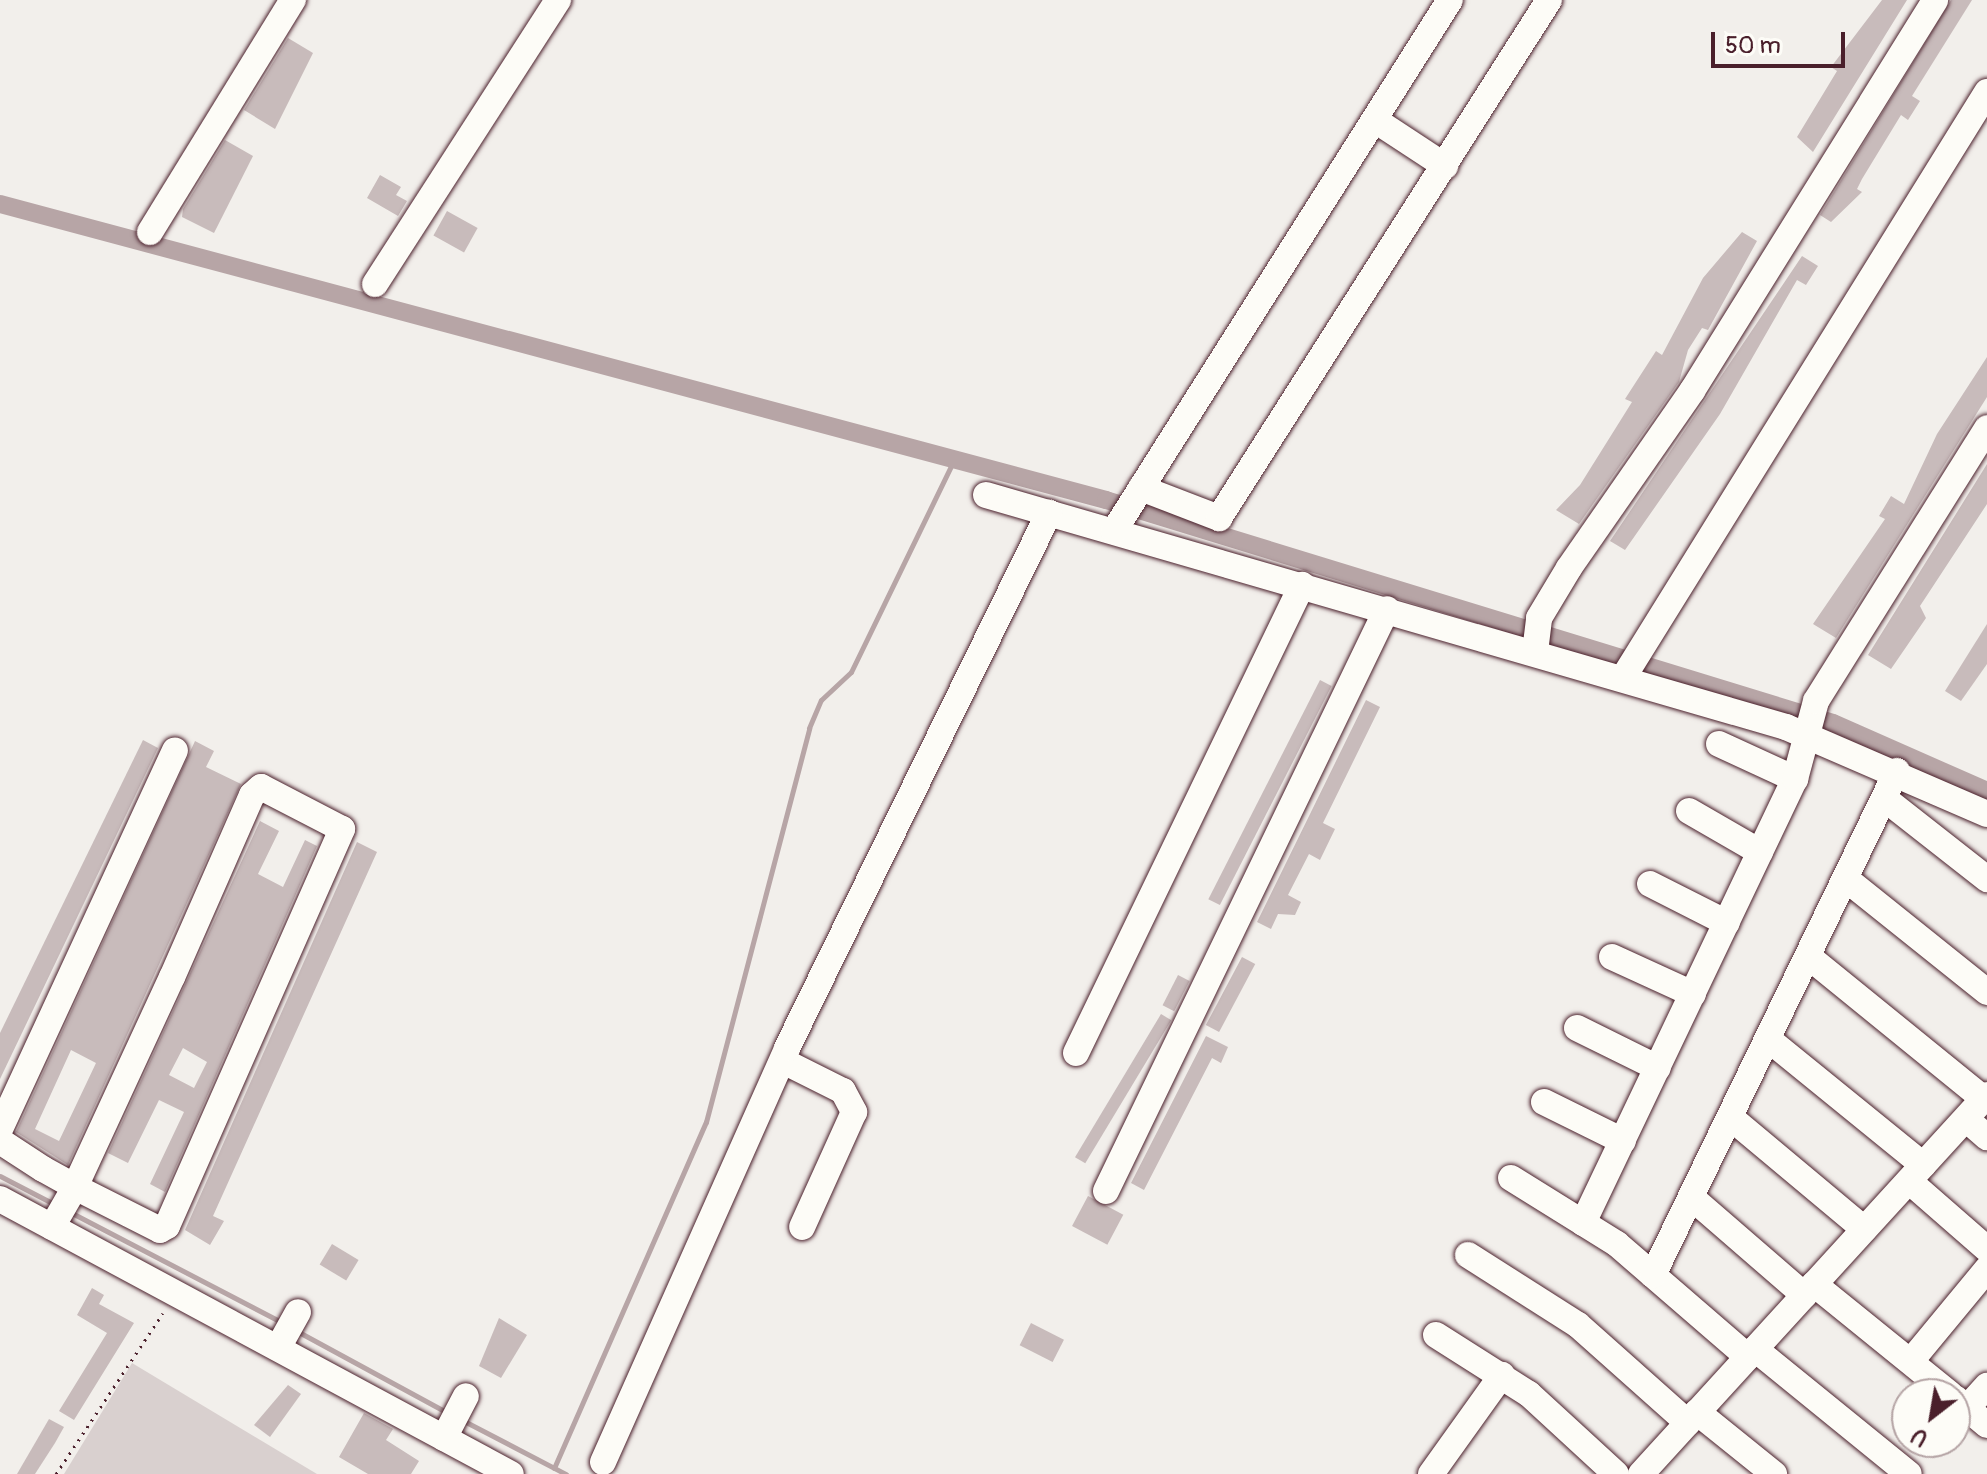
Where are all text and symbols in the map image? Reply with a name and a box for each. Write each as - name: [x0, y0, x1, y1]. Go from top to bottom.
- scale bar: [1715, 16, 1849, 66]
- text: 50 m: [1725, 31, 1781, 60]
- north arrow: [1891, 1378, 1971, 1458]
- text: U: [1906, 1421, 1933, 1453]

